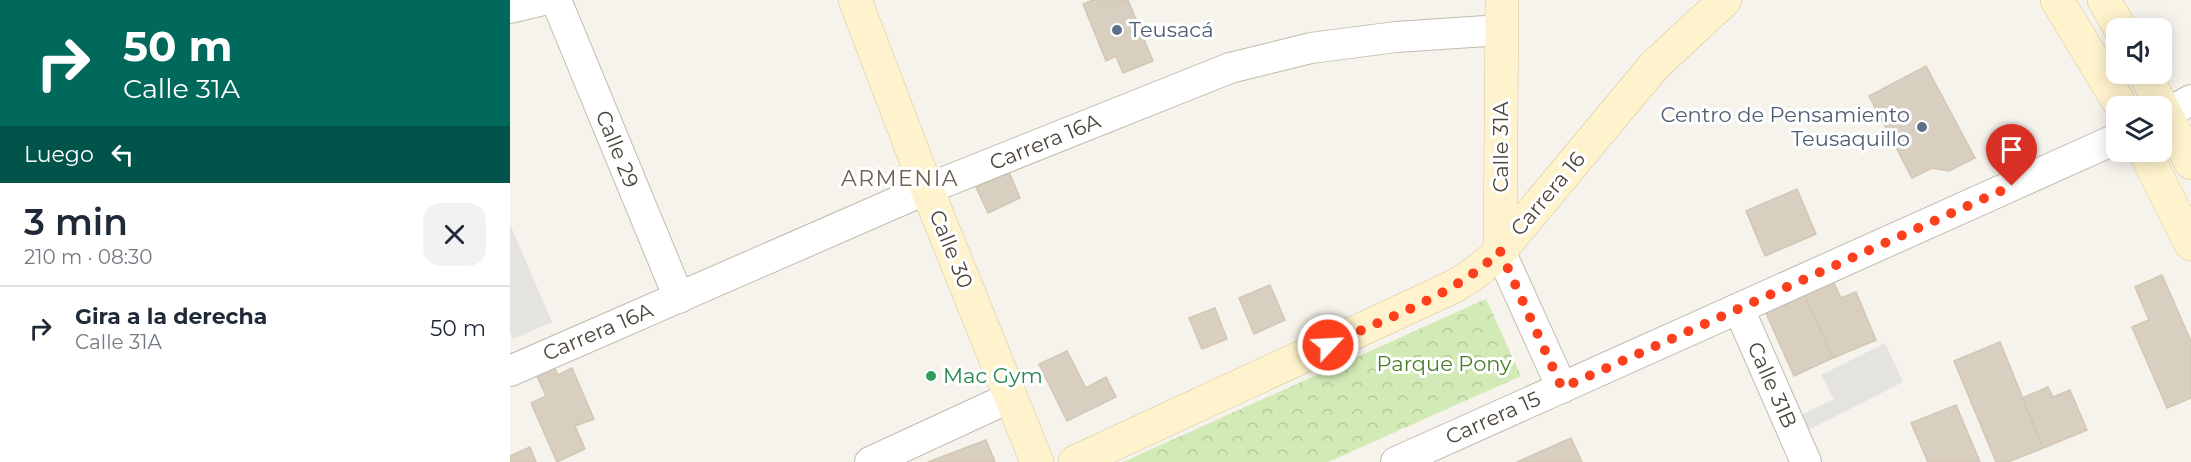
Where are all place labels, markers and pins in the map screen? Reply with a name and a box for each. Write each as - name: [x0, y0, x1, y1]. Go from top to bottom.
- place label: Teusacá: [1129, 17, 1214, 42]
- marker: Teusacá: [1110, 23, 1124, 37]
- place label: Centro de Pensamiento Teusaquillo: [1661, 102, 1910, 151]
- marker: Centro de Pensamiento Teusaquillo: [1915, 120, 1929, 134]
- pin: [1986, 124, 2037, 186]
- place label: Mac Gym: [943, 363, 1043, 388]
- marker: Mac Gym: [924, 369, 938, 383]

